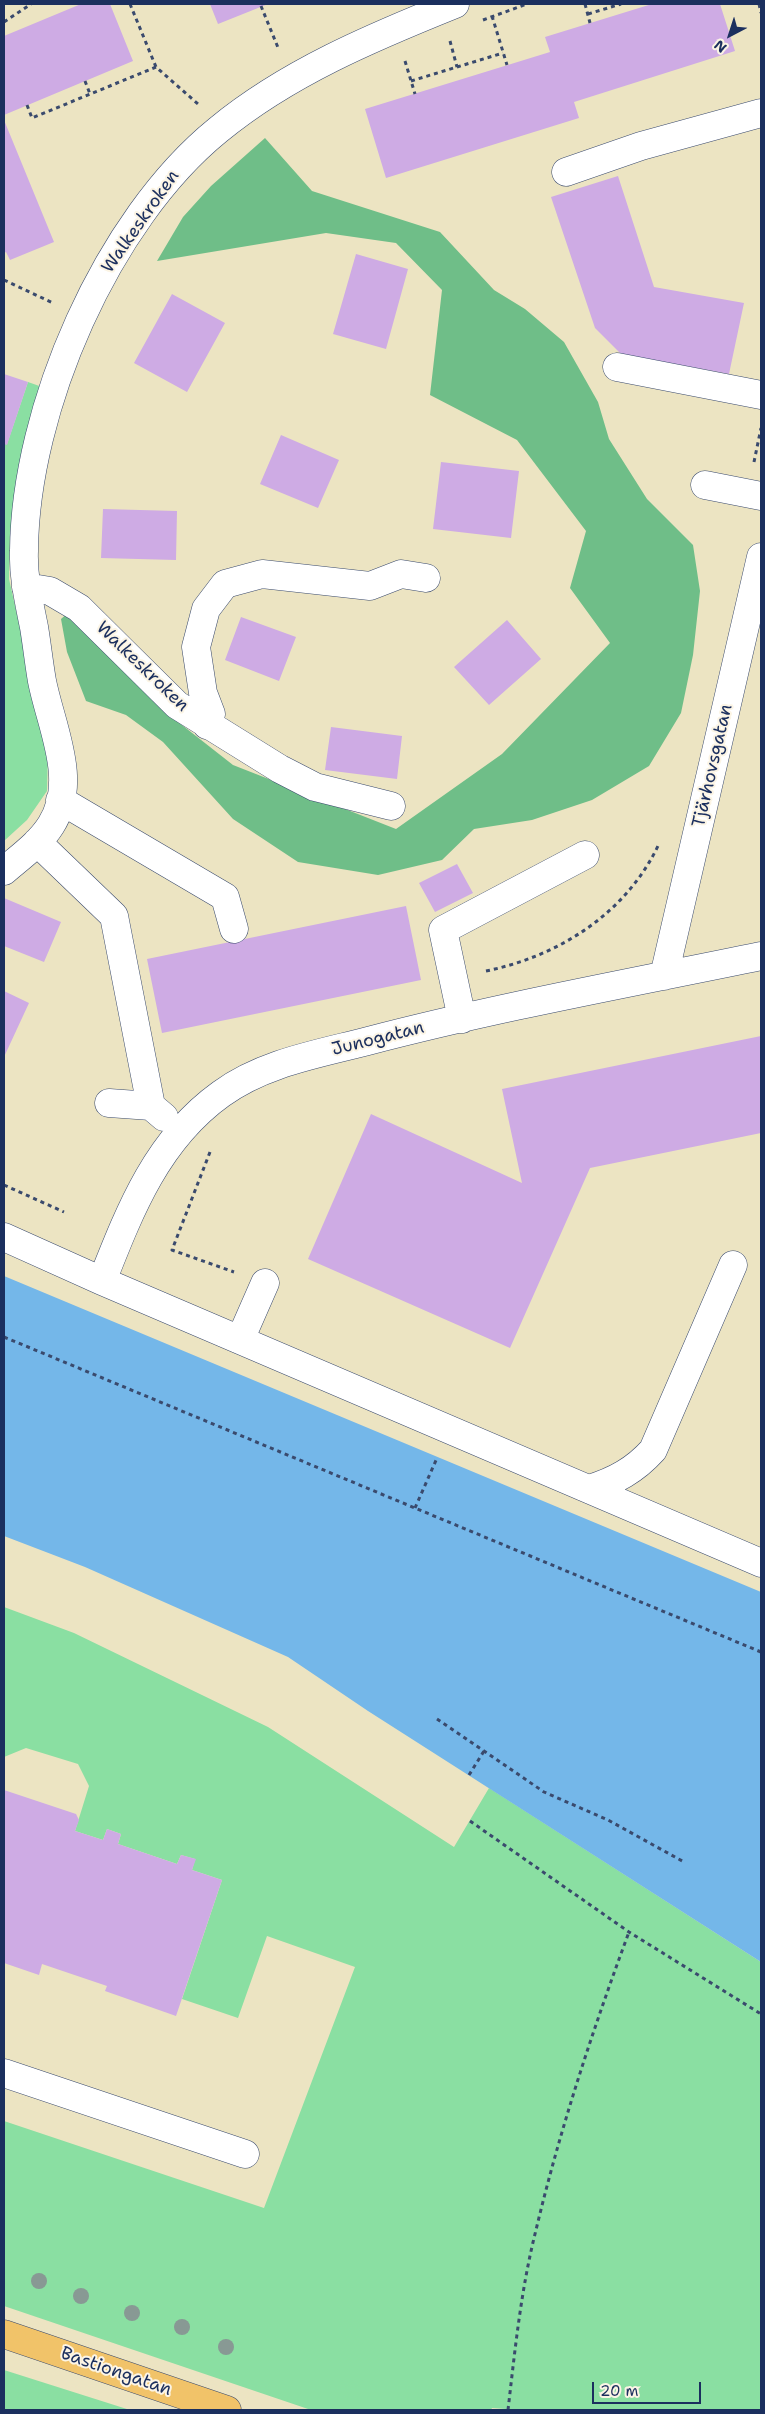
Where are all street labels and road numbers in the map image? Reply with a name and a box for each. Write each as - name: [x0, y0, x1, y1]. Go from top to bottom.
- street label: Walkeskroken: [98, 166, 184, 278]
- street label: Walkeskroken: [91, 617, 193, 717]
- street label: Tjärhovsgatan: [688, 702, 738, 830]
- street label: Junogatan: [330, 1017, 426, 1061]
- street label: Bastiongatan: [58, 2343, 174, 2401]

